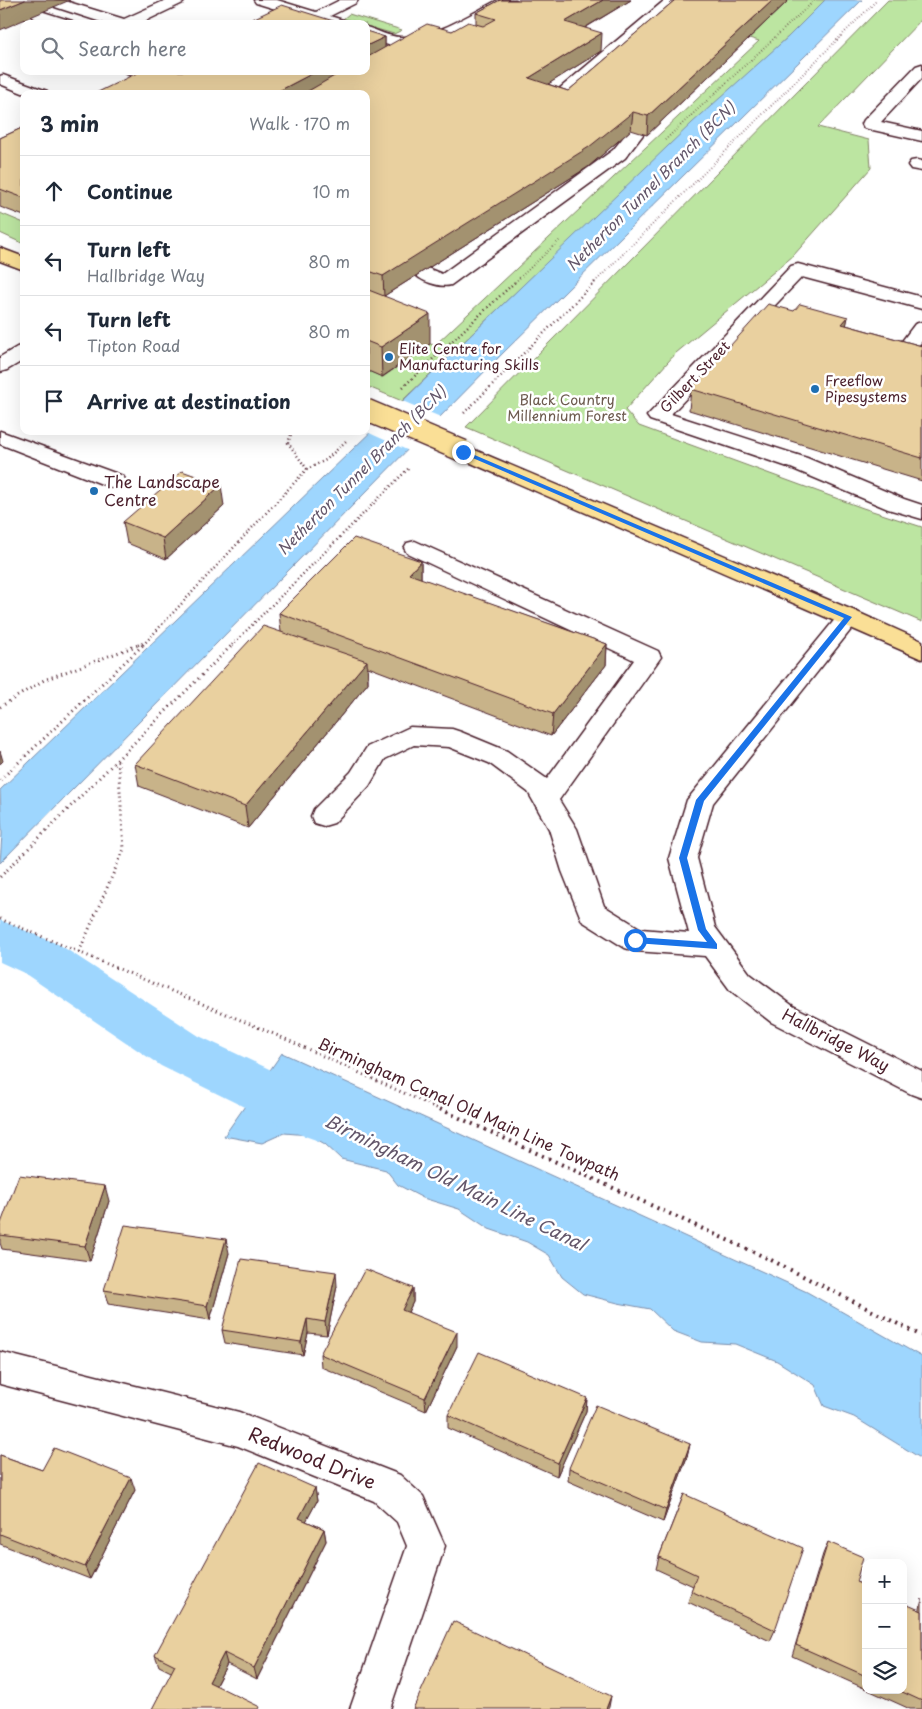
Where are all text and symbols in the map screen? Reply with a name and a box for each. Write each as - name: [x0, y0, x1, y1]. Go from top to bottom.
- search box: [20, 20, 370, 75]
- icon: search: [38, 34, 66, 62]
- text: Search here: [78, 34, 187, 62]
- water label: Netherton Tunnel Branch (BCN): [560, 95, 741, 276]
- text: 3 min: [40, 107, 99, 139]
- text: Walk · 170 m: [249, 111, 350, 135]
- icon: ahead: [40, 177, 68, 205]
- text: Continue: [87, 177, 173, 205]
- text: 10 m: [313, 179, 350, 203]
- text: Turn left: [87, 235, 171, 263]
- icon: left: [40, 247, 68, 275]
- text: 80 m: [308, 249, 350, 273]
- text: Hallbridge Way: [87, 263, 205, 287]
- text: Turn left: [87, 305, 171, 333]
- icon: left: [40, 317, 68, 345]
- text: 80 m: [308, 319, 350, 343]
- text: Tipton Road: [87, 333, 180, 357]
- street label: Gilbert Street: [655, 336, 735, 417]
- place label: Elite Centre for Manufacturing Skills: [399, 338, 539, 375]
- marker: Elite Centre for Manufacturing Skills: [383, 351, 395, 363]
- place label: Freeflow Pipesystems: [825, 370, 907, 407]
- water label: Netherton Tunnel Branch (BCN): [271, 379, 452, 560]
- marker: Freeflow Pipesystems: [809, 383, 821, 395]
- icon: arrive: [40, 387, 68, 415]
- text: Arrive at destination: [87, 387, 291, 415]
- park label: Black Country Millennium Forest: [507, 389, 627, 426]
- route end: [452, 441, 475, 464]
- place label: The Landscape Centre: [104, 469, 220, 511]
- marker: The Landscape Centre: [88, 485, 100, 497]
- route start: [624, 929, 647, 952]
- street label: Hallbridge Way: [778, 1002, 894, 1077]
- street label: Birmingham Canal Old Main Line Towpath: [314, 1030, 624, 1186]
- water label: Birmingham Old Main Line Canal: [320, 1106, 594, 1258]
- street label: Redwood Drive: [245, 1419, 380, 1495]
- map controls: [862, 1559, 907, 1694]
- button: +: [862, 1559, 907, 1604]
- button: −: [862, 1604, 907, 1649]
- button: layers: [862, 1649, 907, 1694]

